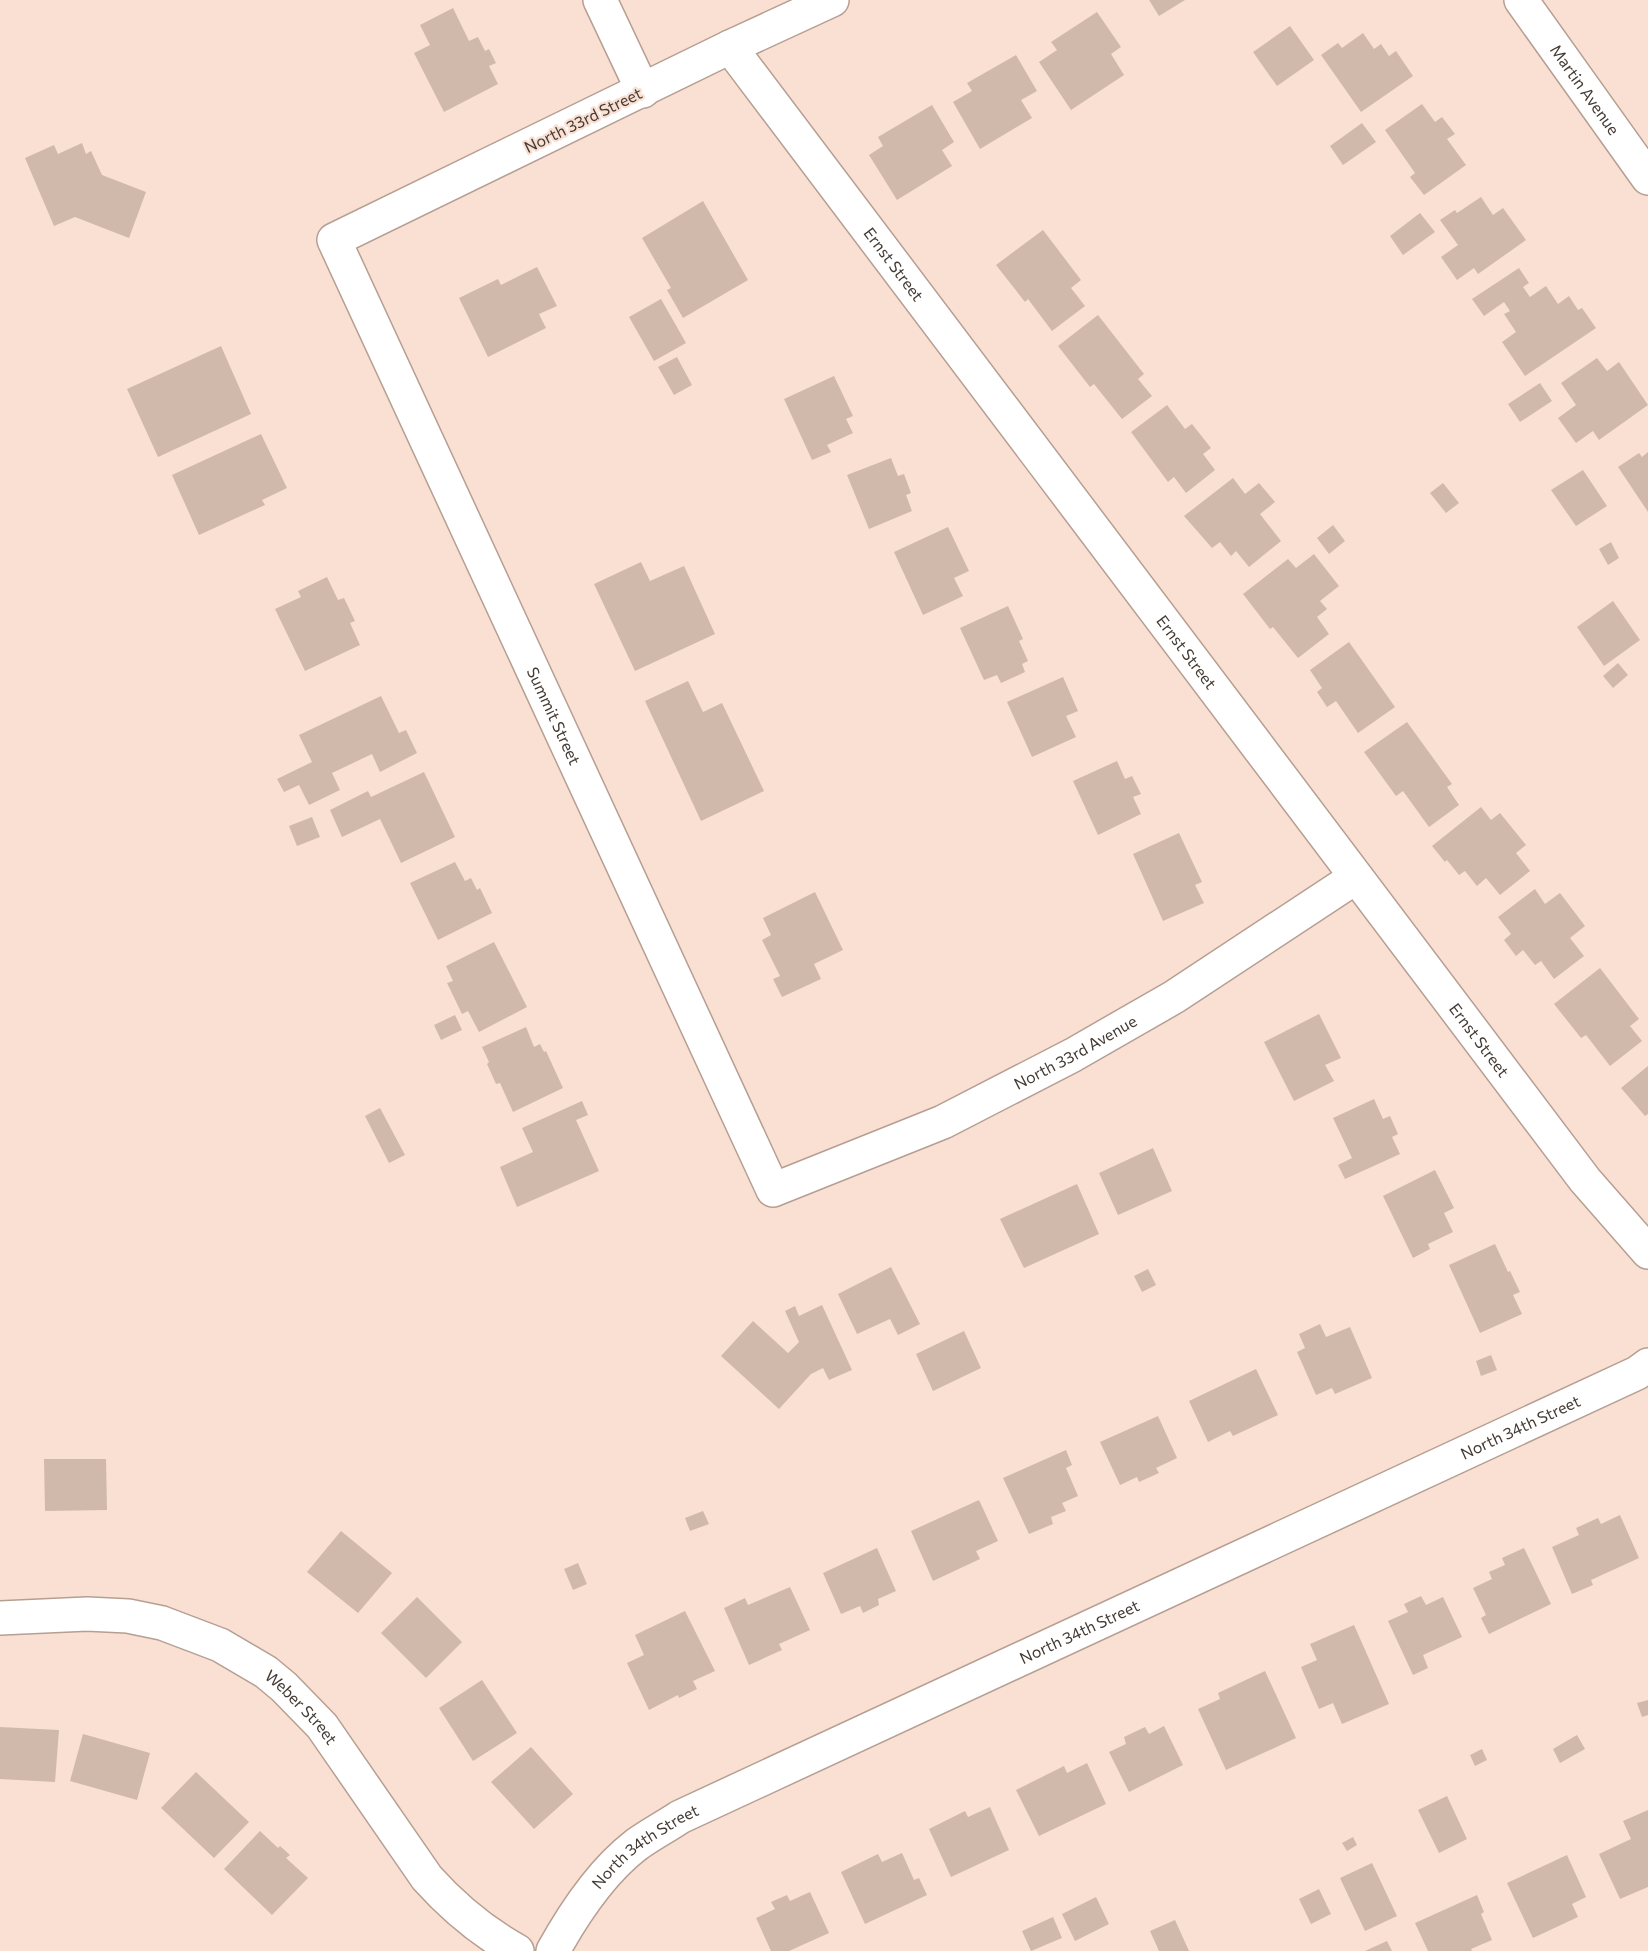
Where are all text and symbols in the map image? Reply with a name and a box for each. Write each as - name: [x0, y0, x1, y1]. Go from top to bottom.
- street label: Martin Avenue: [1547, 40, 1624, 138]
- street label: North 33rd Street: [521, 83, 645, 156]
- street label: Ernst Street: [860, 223, 928, 305]
- street label: Ernst Street: [1153, 611, 1221, 693]
- street label: Summit Street: [524, 664, 585, 768]
- street label: Ernst Street: [1446, 999, 1514, 1081]
- street label: North 33rd Avenue: [1010, 1011, 1140, 1093]
- street label: North 34th Street: [1457, 1391, 1583, 1463]
- street label: North 34th Street: [1016, 1595, 1142, 1667]
- street label: Weber Street: [261, 1665, 342, 1748]
- street label: North 34th Street: [587, 1800, 702, 1892]

